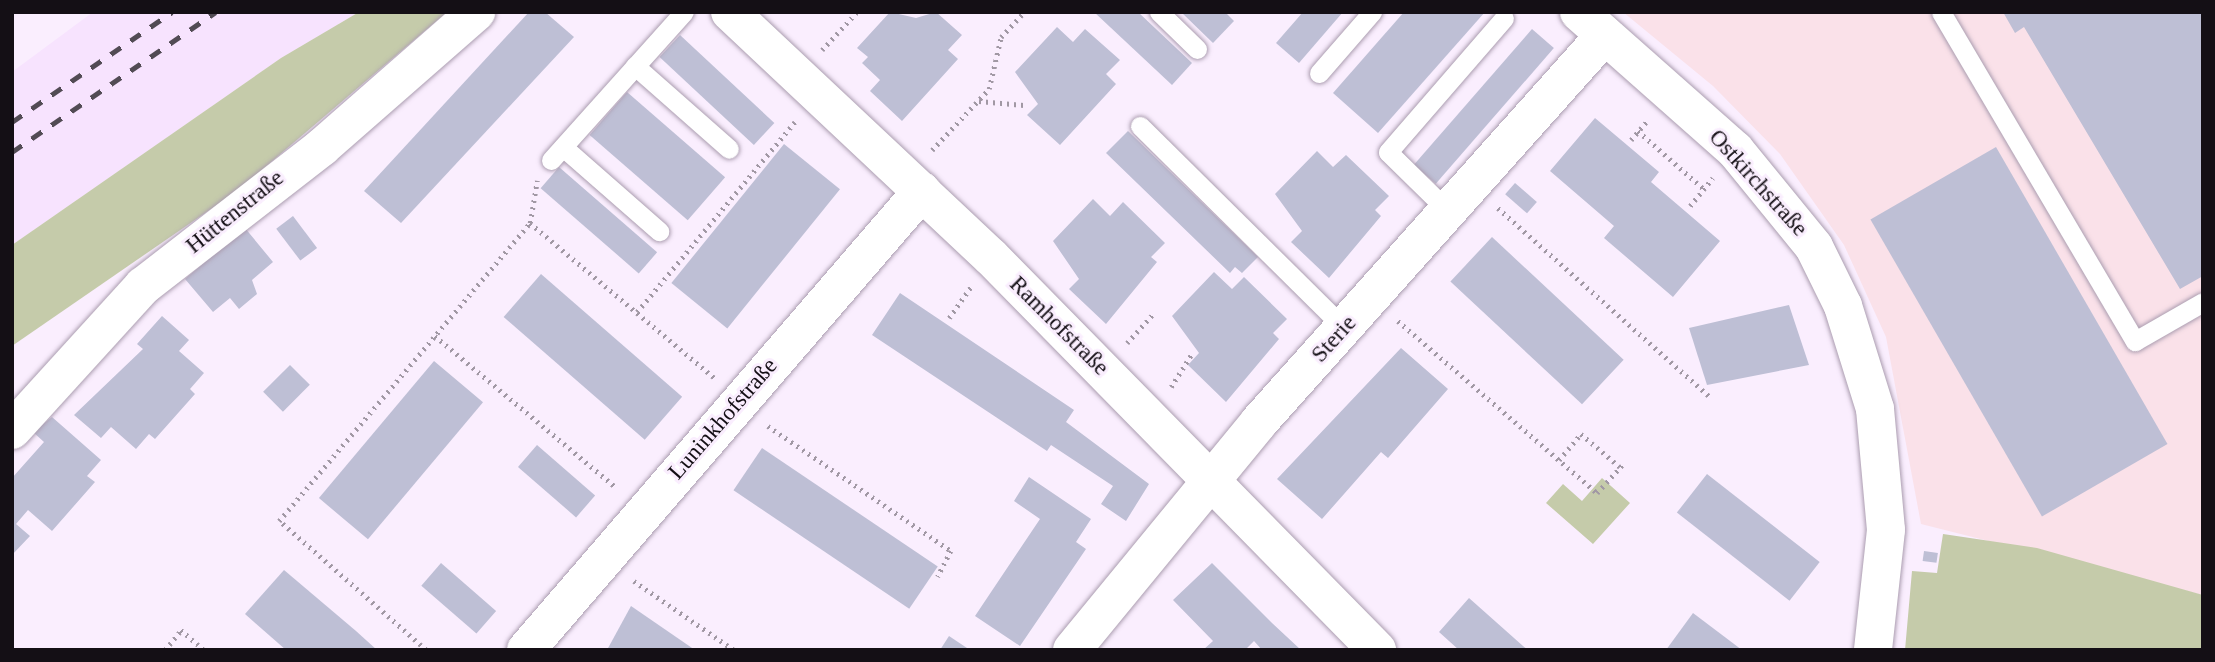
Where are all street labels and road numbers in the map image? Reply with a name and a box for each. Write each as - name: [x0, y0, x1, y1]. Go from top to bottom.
- street label: Ostkirchstraße: [1703, 124, 1813, 242]
- street label: Hüttenstraße: [181, 164, 289, 260]
- street label: Ramhofstraße: [1004, 271, 1114, 381]
- street label: Sterie: [1306, 310, 1362, 368]
- street label: Luninkhofstraße: [663, 353, 783, 485]

